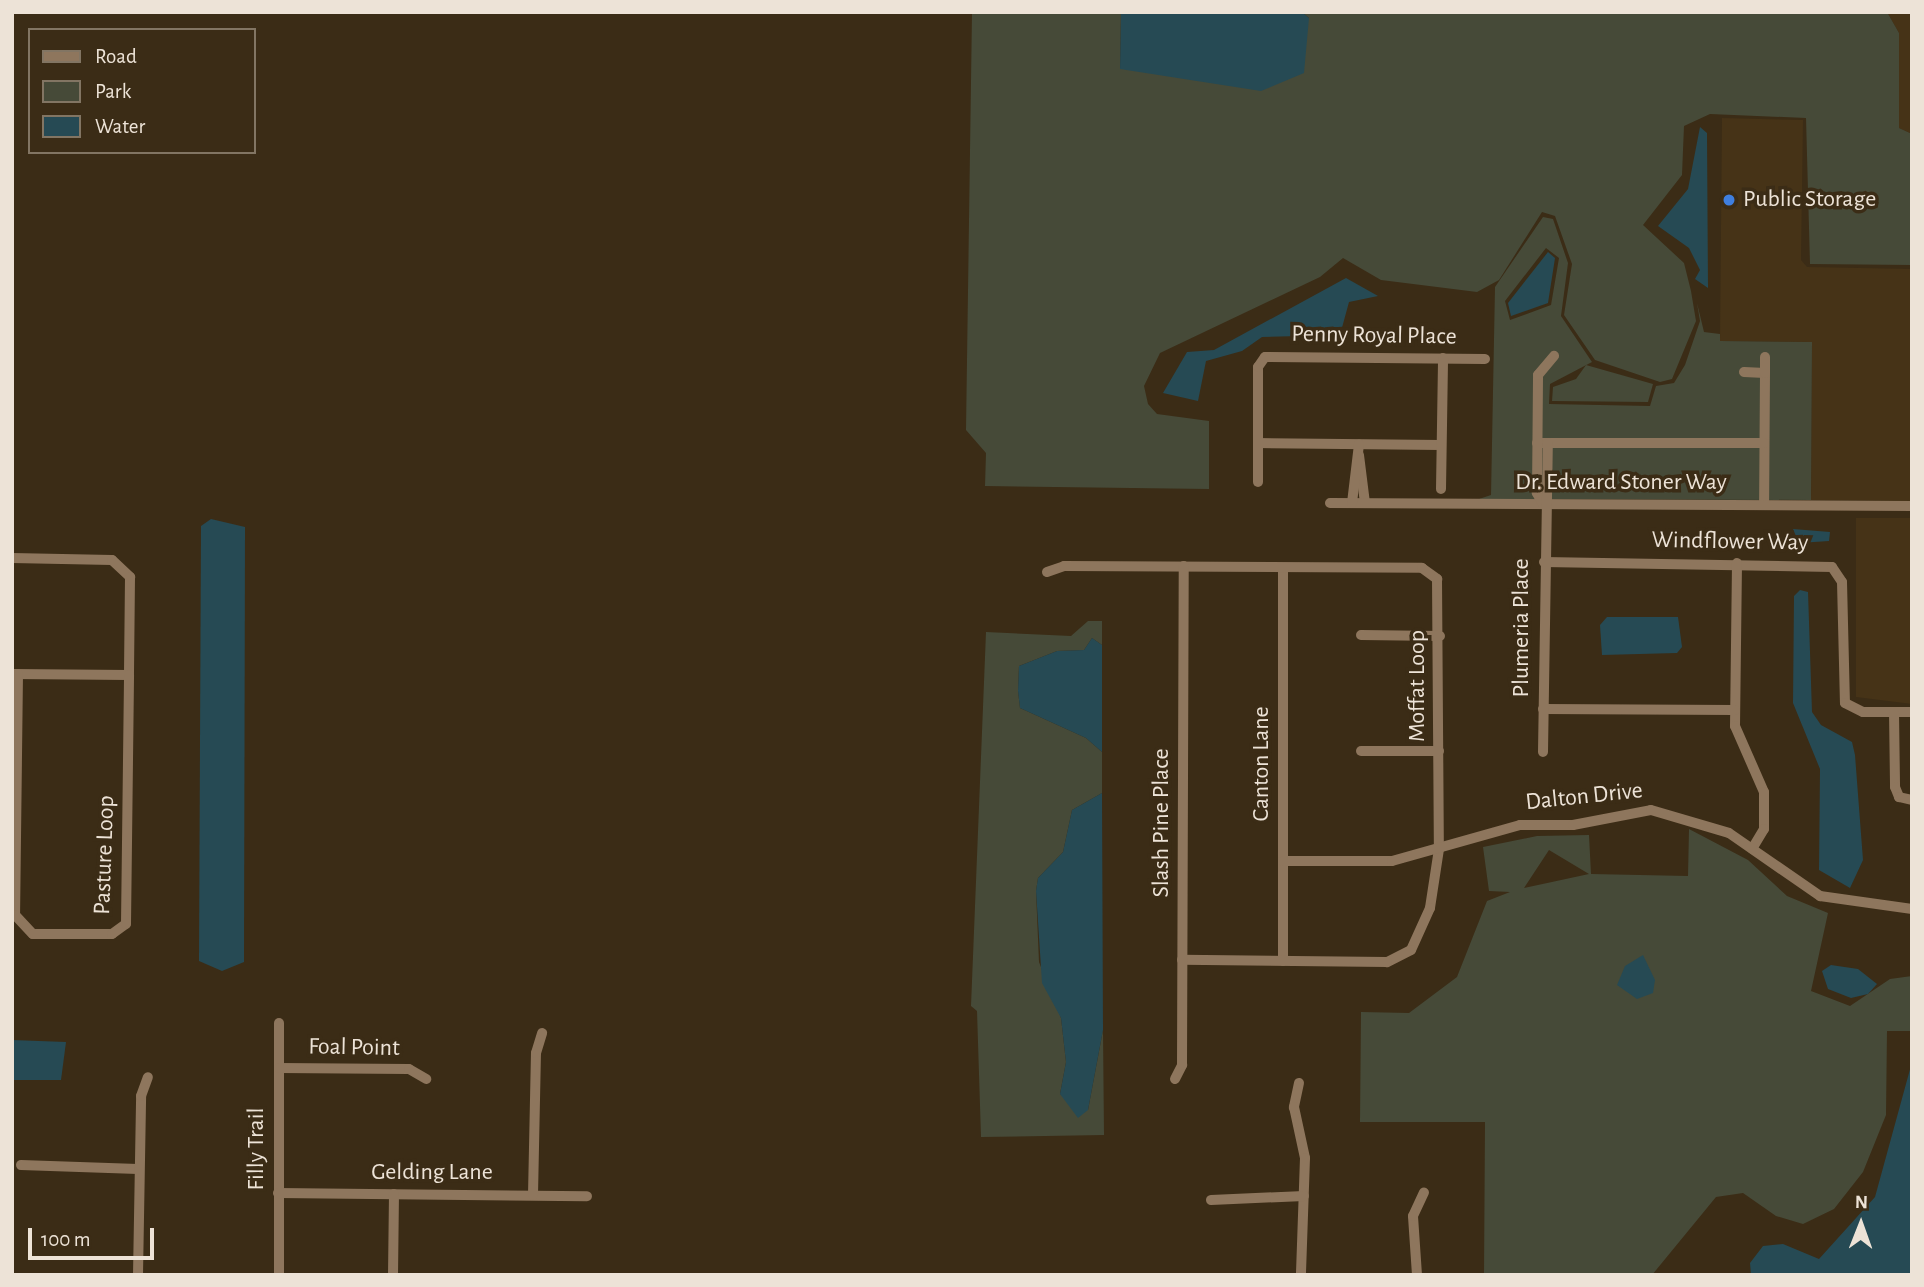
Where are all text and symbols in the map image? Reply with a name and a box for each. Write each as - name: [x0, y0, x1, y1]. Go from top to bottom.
- legend: [28, 28, 256, 154]
- text: Road: [95, 46, 137, 67]
- text: Park: [95, 81, 131, 102]
- text: Water: [95, 116, 145, 137]
- place label: Public Storage: [1743, 186, 1876, 214]
- marker: Public Storage: [1721, 192, 1737, 208]
- street label: Penny Royal Place: [1291, 320, 1457, 352]
- street label: Dr. Edward Stoner Way: [1515, 469, 1727, 497]
- street label: Windflower Way: [1651, 526, 1809, 558]
- street label: Plumeria Place: [1508, 558, 1536, 698]
- street label: Moffat Loop: [1404, 630, 1432, 742]
- street label: Canton Lane: [1248, 706, 1276, 822]
- street label: Slash Pine Place: [1148, 749, 1176, 897]
- street label: Dalton Drive: [1524, 777, 1644, 817]
- street label: Pasture Loop: [89, 795, 121, 915]
- street label: Foal Point: [308, 1033, 400, 1063]
- street label: Filly Trail: [243, 1108, 271, 1190]
- street label: Gelding Lane: [371, 1159, 493, 1187]
- north arrow: [1826, 1189, 1896, 1259]
- text: N: [1855, 1193, 1868, 1212]
- scale bar: [32, 1214, 158, 1258]
- text: 100 m: [41, 1229, 91, 1250]

